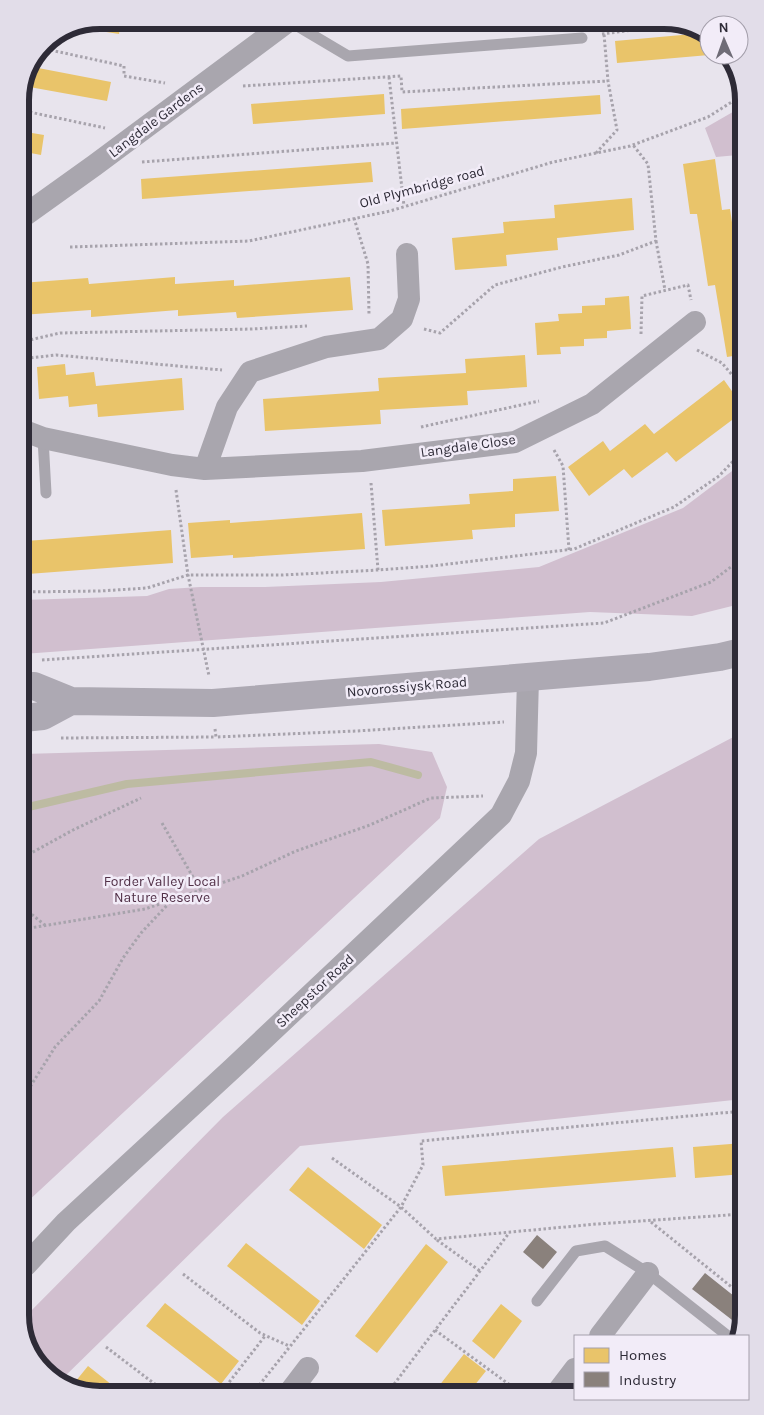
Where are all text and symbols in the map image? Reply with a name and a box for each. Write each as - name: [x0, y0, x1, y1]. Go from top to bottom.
- north arrow: [699, 15, 749, 65]
- text: N: [718, 19, 729, 36]
- street label: Langdale Gardens: [105, 79, 207, 161]
- street label: Old Plymbridge road: [358, 162, 486, 212]
- street label: Langdale Close: [419, 431, 517, 461]
- street label: Novorossiysk Road: [346, 673, 468, 701]
- park label: Forder Valley Local Nature Reserve: [104, 873, 220, 906]
- street label: Sheepstor Road: [273, 951, 357, 1031]
- legend: [574, 1335, 749, 1400]
- text: Homes: [619, 1346, 667, 1364]
- text: Industry: [619, 1371, 676, 1389]

